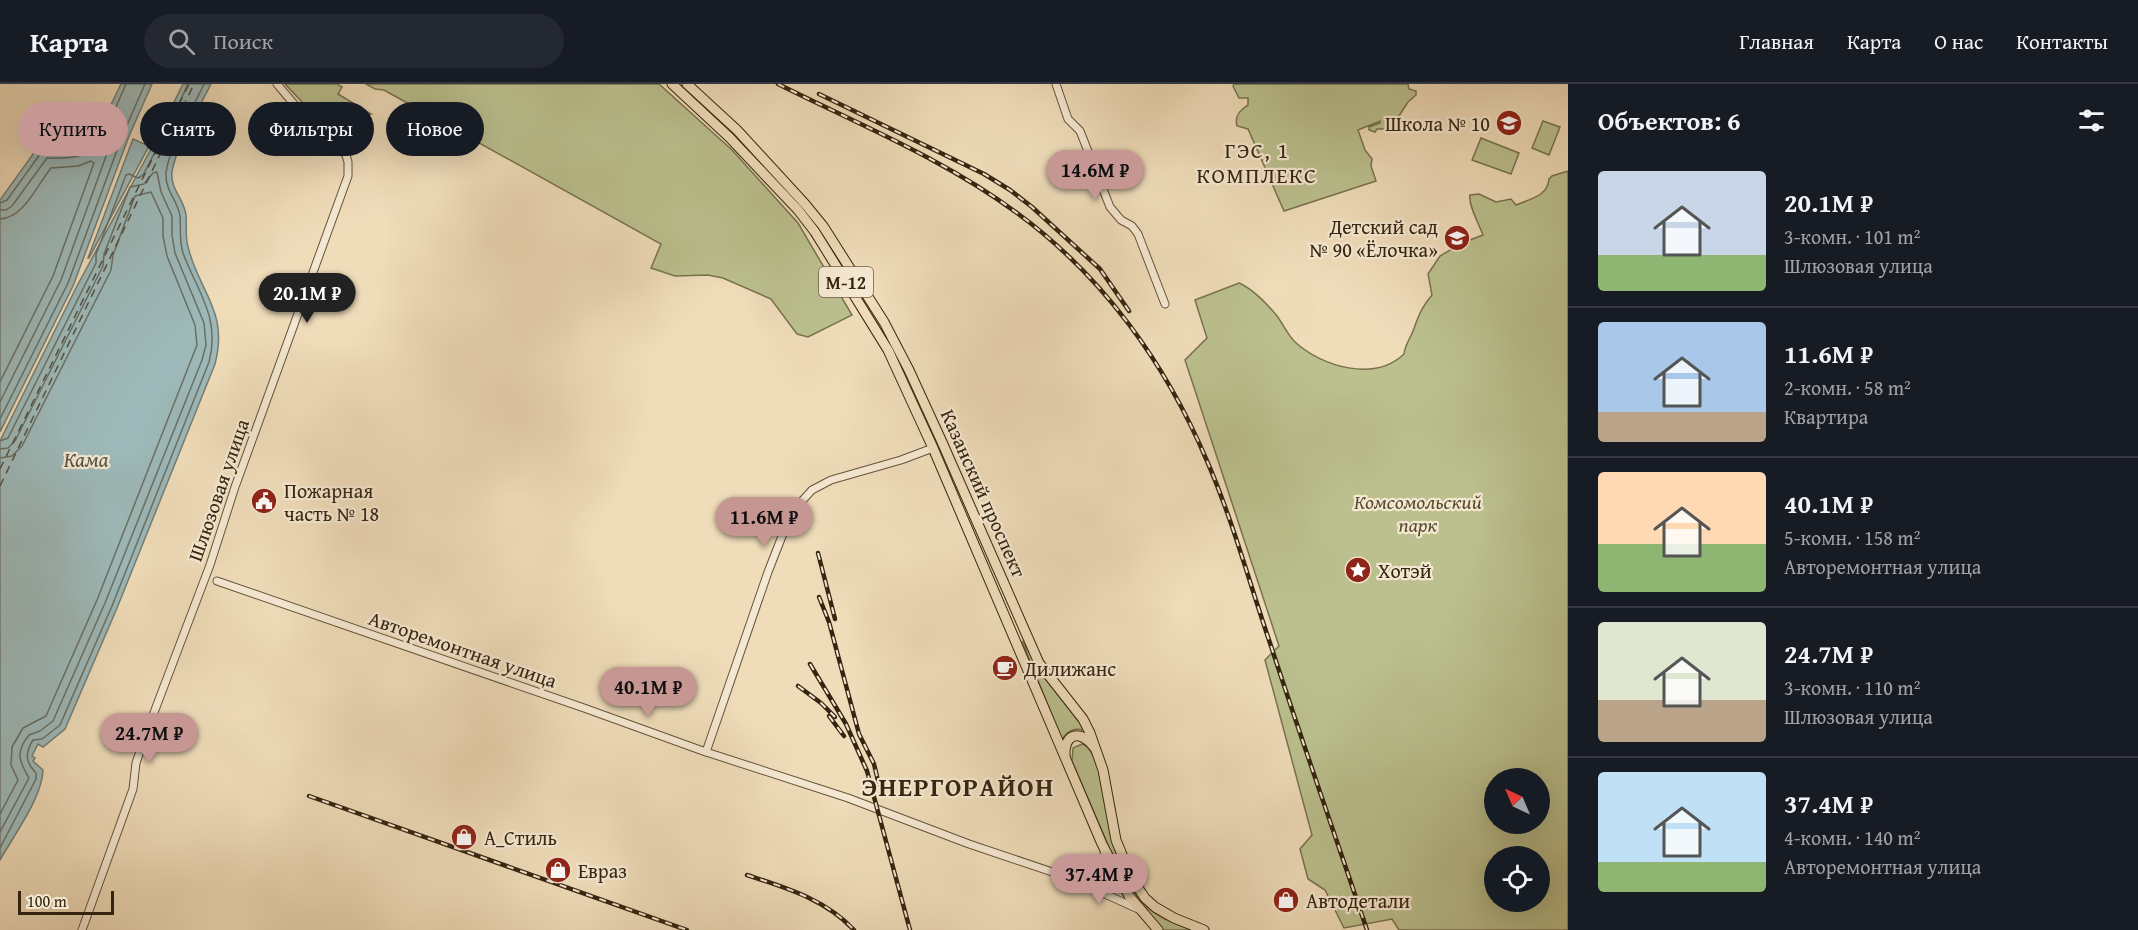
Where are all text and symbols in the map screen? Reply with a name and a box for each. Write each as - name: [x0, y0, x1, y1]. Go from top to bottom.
- search box: [144, 14, 564, 68]
- text: Карта: [30, 21, 108, 62]
- icon: search: [165, 25, 198, 58]
- text: Поиск: [213, 25, 273, 57]
- text: Главная: [1739, 26, 1814, 57]
- text: Карта: [1847, 26, 1901, 57]
- text: О нас: [1934, 26, 1983, 57]
- text: Контакты: [2016, 26, 2108, 57]
- text: Объектов: 6: [1598, 101, 1741, 140]
- chip: Купить: [18, 102, 128, 156]
- chip: Снять: [140, 102, 236, 156]
- chip: Фильтры: [248, 102, 374, 156]
- chip: Новое: [386, 102, 484, 156]
- icon: filters: [2075, 104, 2108, 137]
- school or university icon: Школа № 10: [1494, 108, 1524, 138]
- place label: Школа № 10: [1385, 109, 1490, 138]
- district label: ГЭС, 1 КОМПЛЕКС: [1197, 134, 1317, 191]
- pin: 14.6M ₽: [1040, 150, 1150, 201]
- text: 14.6M ₽: [1061, 155, 1129, 184]
- text: 20.1M ₽: [1784, 183, 1873, 222]
- icon: home: [1646, 195, 1718, 267]
- place label: Детский сад № 90 «Ёлочка»: [1309, 212, 1438, 264]
- text: 3-комн. · 101 m²: [1784, 222, 1920, 251]
- school or university icon: Детский сад № 90 «Ёлочка»: [1442, 223, 1472, 253]
- text: Шлюзовая улица: [1784, 251, 1933, 280]
- road number: М-12: [819, 267, 873, 297]
- pin: 20.1M ₽: [252, 273, 362, 324]
- text: 20.1M ₽: [273, 278, 341, 307]
- text: 11.6M ₽: [1784, 334, 1873, 373]
- icon: home: [1646, 346, 1718, 418]
- text: 2-комн. · 58 m²: [1784, 373, 1911, 402]
- text: Квартира: [1784, 402, 1868, 431]
- street label: Казанский проспект: [934, 404, 1034, 582]
- street label: Шлюзовая улица: [180, 414, 256, 565]
- water label: Кама: [64, 444, 109, 475]
- place label: Пожарная часть № 18: [284, 476, 379, 528]
- text: 40.1M ₽: [1784, 484, 1873, 523]
- public building icon: Пожарная часть № 18: [249, 486, 279, 516]
- park label: Комсомольский парк: [1354, 487, 1482, 539]
- icon: home: [1646, 496, 1718, 568]
- pin: 11.6M ₽: [709, 497, 819, 548]
- text: 11.6M ₽: [730, 502, 798, 531]
- text: 5-комн. · 158 m²: [1784, 523, 1920, 552]
- text: Авторемонтная улица: [1784, 552, 1981, 581]
- place icon: Хотэй: [1343, 555, 1373, 585]
- place label: Хотэй: [1378, 556, 1432, 585]
- street label: Авторемонтная улица: [365, 603, 561, 695]
- text: 24.7M ₽: [1784, 634, 1873, 673]
- icon: home: [1646, 646, 1718, 718]
- cafe icon: Дилижанс: [990, 653, 1020, 683]
- place label: Дилижанс: [1023, 654, 1116, 683]
- pin: 40.1M ₽: [593, 667, 703, 718]
- text: 40.1M ₽: [614, 672, 682, 701]
- text: 3-комн. · 110 m²: [1784, 673, 1920, 702]
- text: Шлюзовая улица: [1784, 702, 1933, 731]
- pin: 24.7M ₽: [94, 713, 204, 764]
- text: 24.7M ₽: [115, 718, 183, 747]
- district label: ЭНЕРГОРАЙОН: [861, 767, 1055, 806]
- north arrow: [1484, 768, 1550, 834]
- map controls: [1484, 768, 1550, 912]
- text: 37.4M ₽: [1784, 784, 1873, 823]
- icon: home: [1646, 796, 1718, 868]
- shop icon: А_Стиль: [449, 822, 479, 852]
- place label: А_Стиль: [484, 823, 557, 852]
- text: 4-комн. · 140 m²: [1784, 823, 1920, 852]
- button: locate: [1484, 846, 1550, 912]
- text: Авторемонтная улица: [1784, 852, 1981, 881]
- pin: 37.4M ₽: [1044, 854, 1154, 905]
- shop icon: Евраз: [543, 855, 573, 885]
- place label: Евраз: [578, 856, 627, 885]
- text: 37.4M ₽: [1065, 859, 1133, 888]
- shop icon: Автодетали: [1271, 885, 1301, 915]
- place label: Автодетали: [1306, 886, 1410, 915]
- scale bar: [18, 888, 114, 916]
- text: 100 m: [27, 889, 67, 913]

